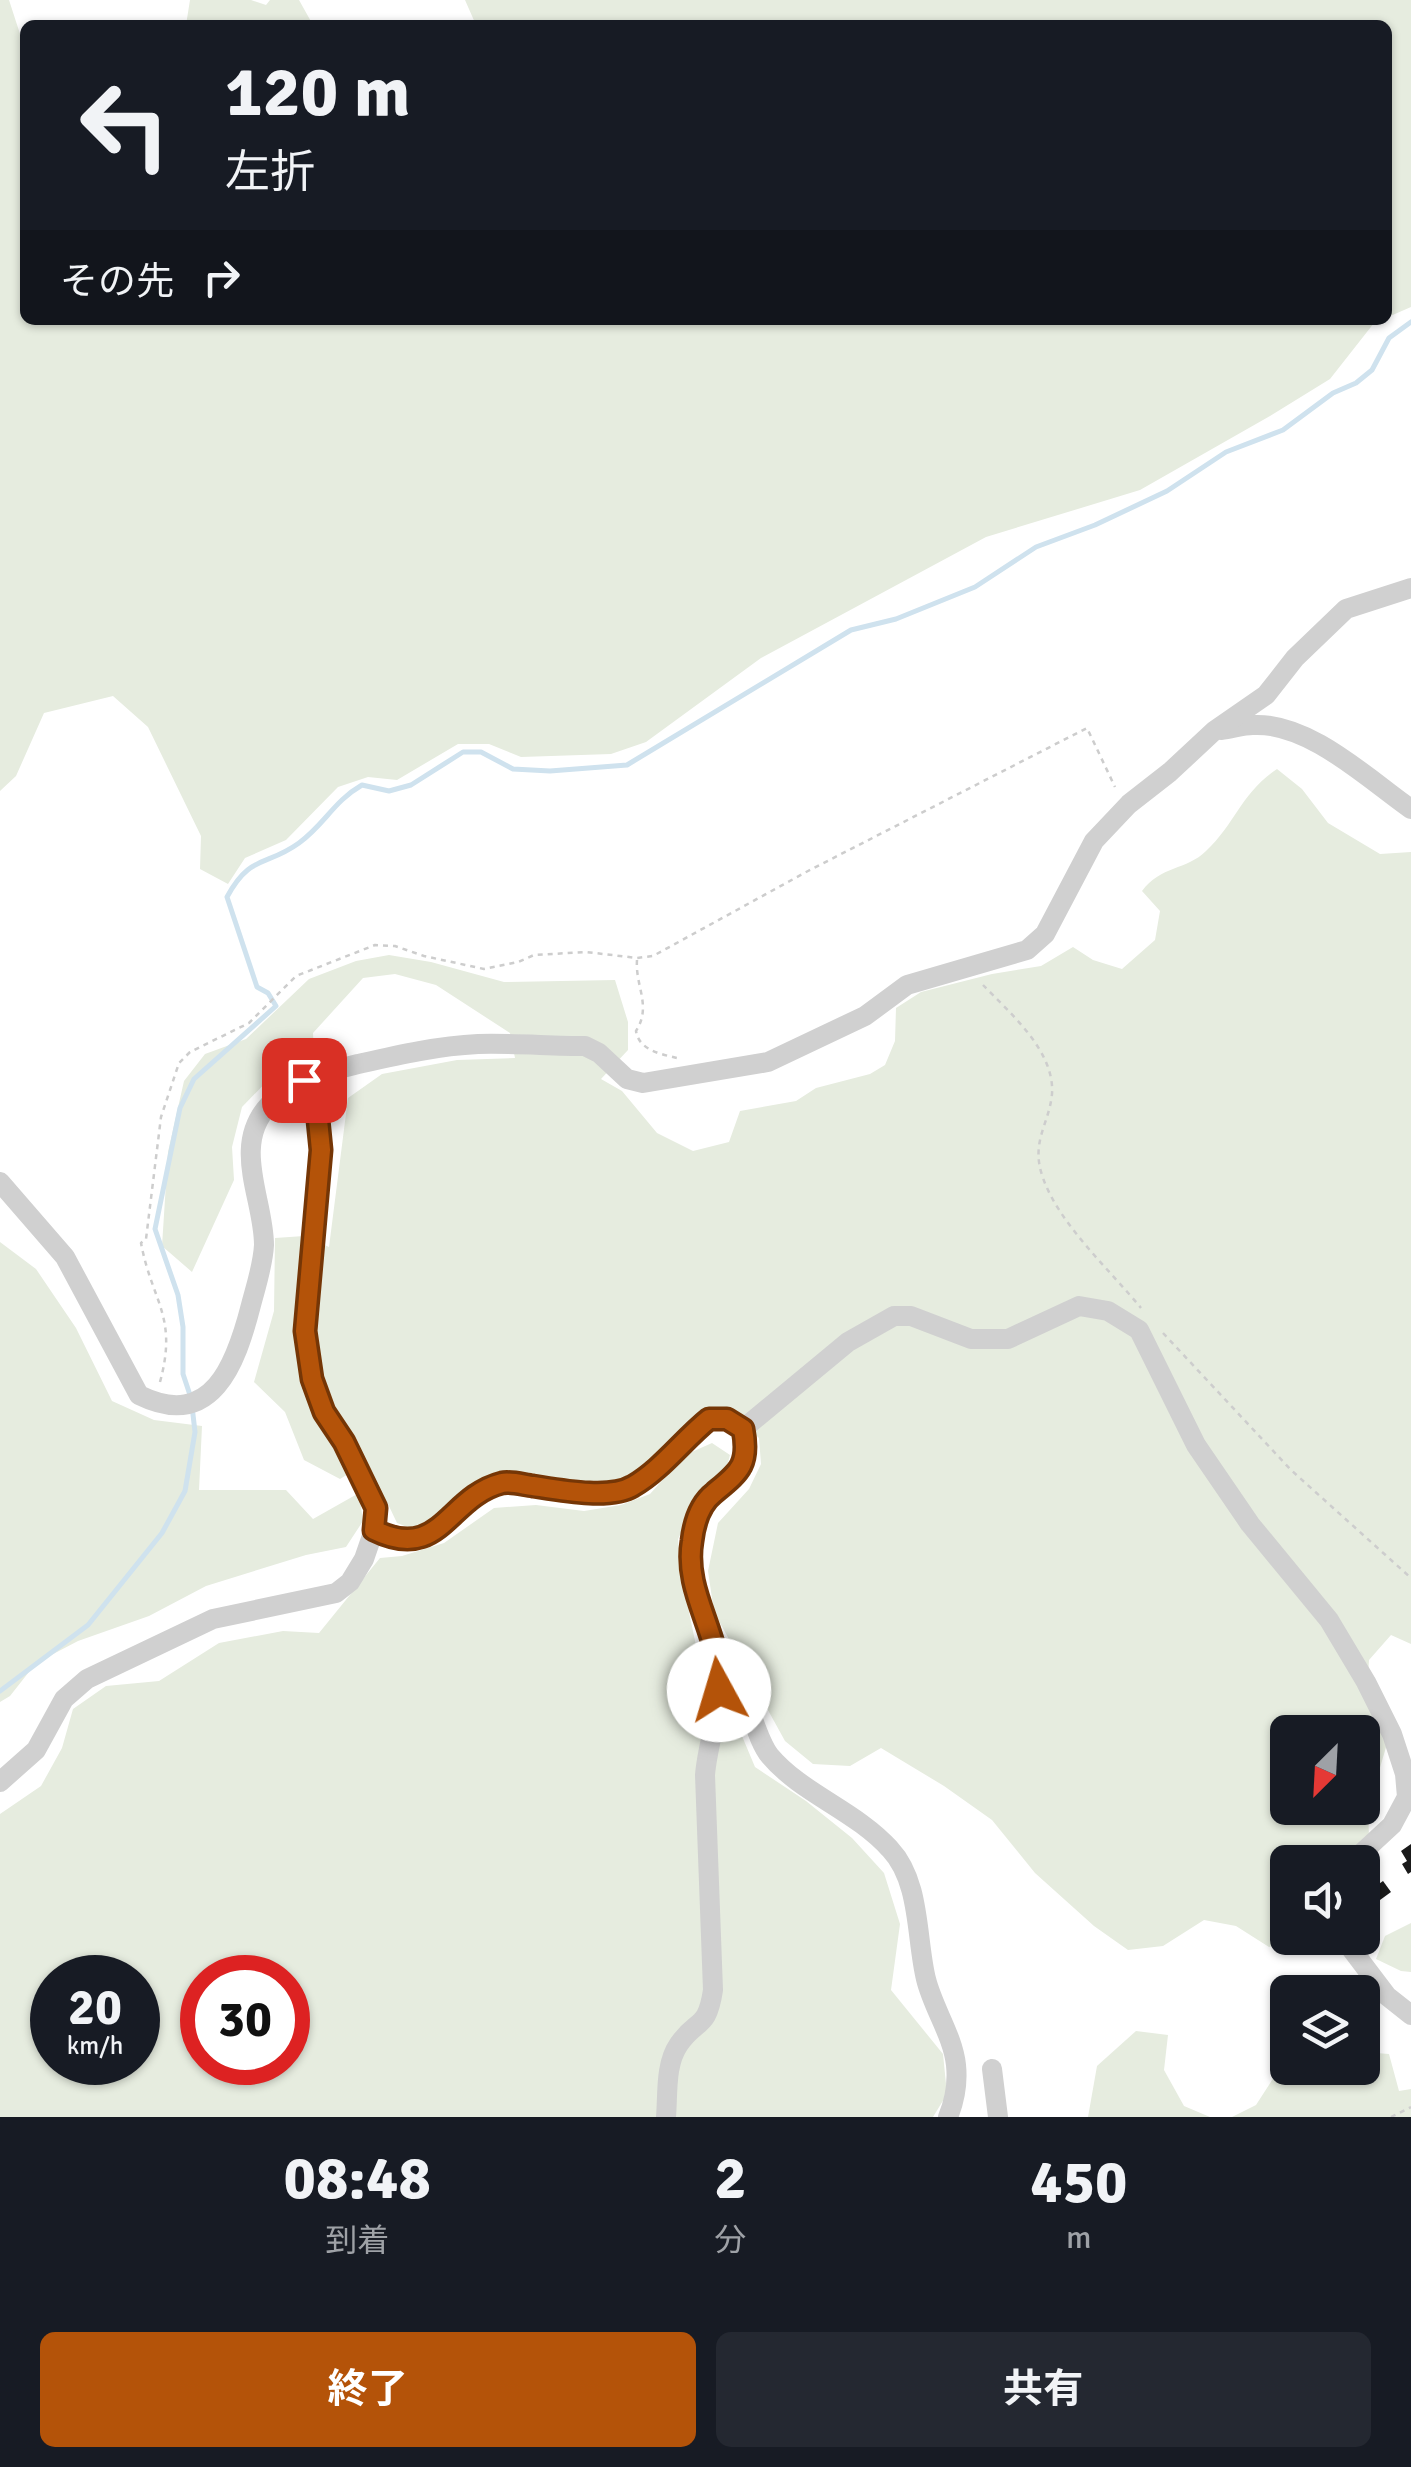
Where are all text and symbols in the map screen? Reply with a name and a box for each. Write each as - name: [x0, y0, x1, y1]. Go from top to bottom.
- text: 120 m: [225, 49, 410, 135]
- icon: left: [60, 60, 190, 190]
- text: 左折: [225, 145, 315, 200]
- icon: right: [194, 250, 249, 305]
- text: その先: [60, 258, 174, 305]
- pin: [262, 1038, 347, 1123]
- icon: arrive: [277, 1053, 332, 1108]
- position arrow: [667, 1638, 771, 1742]
- north arrow: [1270, 1715, 1380, 1825]
- map controls: [1270, 1715, 1380, 2085]
- button: sound: [1270, 1845, 1380, 1955]
- speed limit sign: 30: [180, 1955, 310, 2085]
- button: layers: [1270, 1975, 1380, 2085]
- text: 20: [68, 1977, 122, 2039]
- text: km/h: [67, 2030, 123, 2061]
- text: 08:48: [284, 2142, 431, 2216]
- text: 2: [714, 2142, 747, 2216]
- text: 450: [1030, 2146, 1127, 2220]
- text: m: [1066, 2218, 1092, 2257]
- text: 到着: [325, 2221, 389, 2260]
- text: 分: [715, 2221, 747, 2260]
- button: 終了: [40, 2332, 696, 2447]
- button: 共有: [716, 2332, 1371, 2447]

